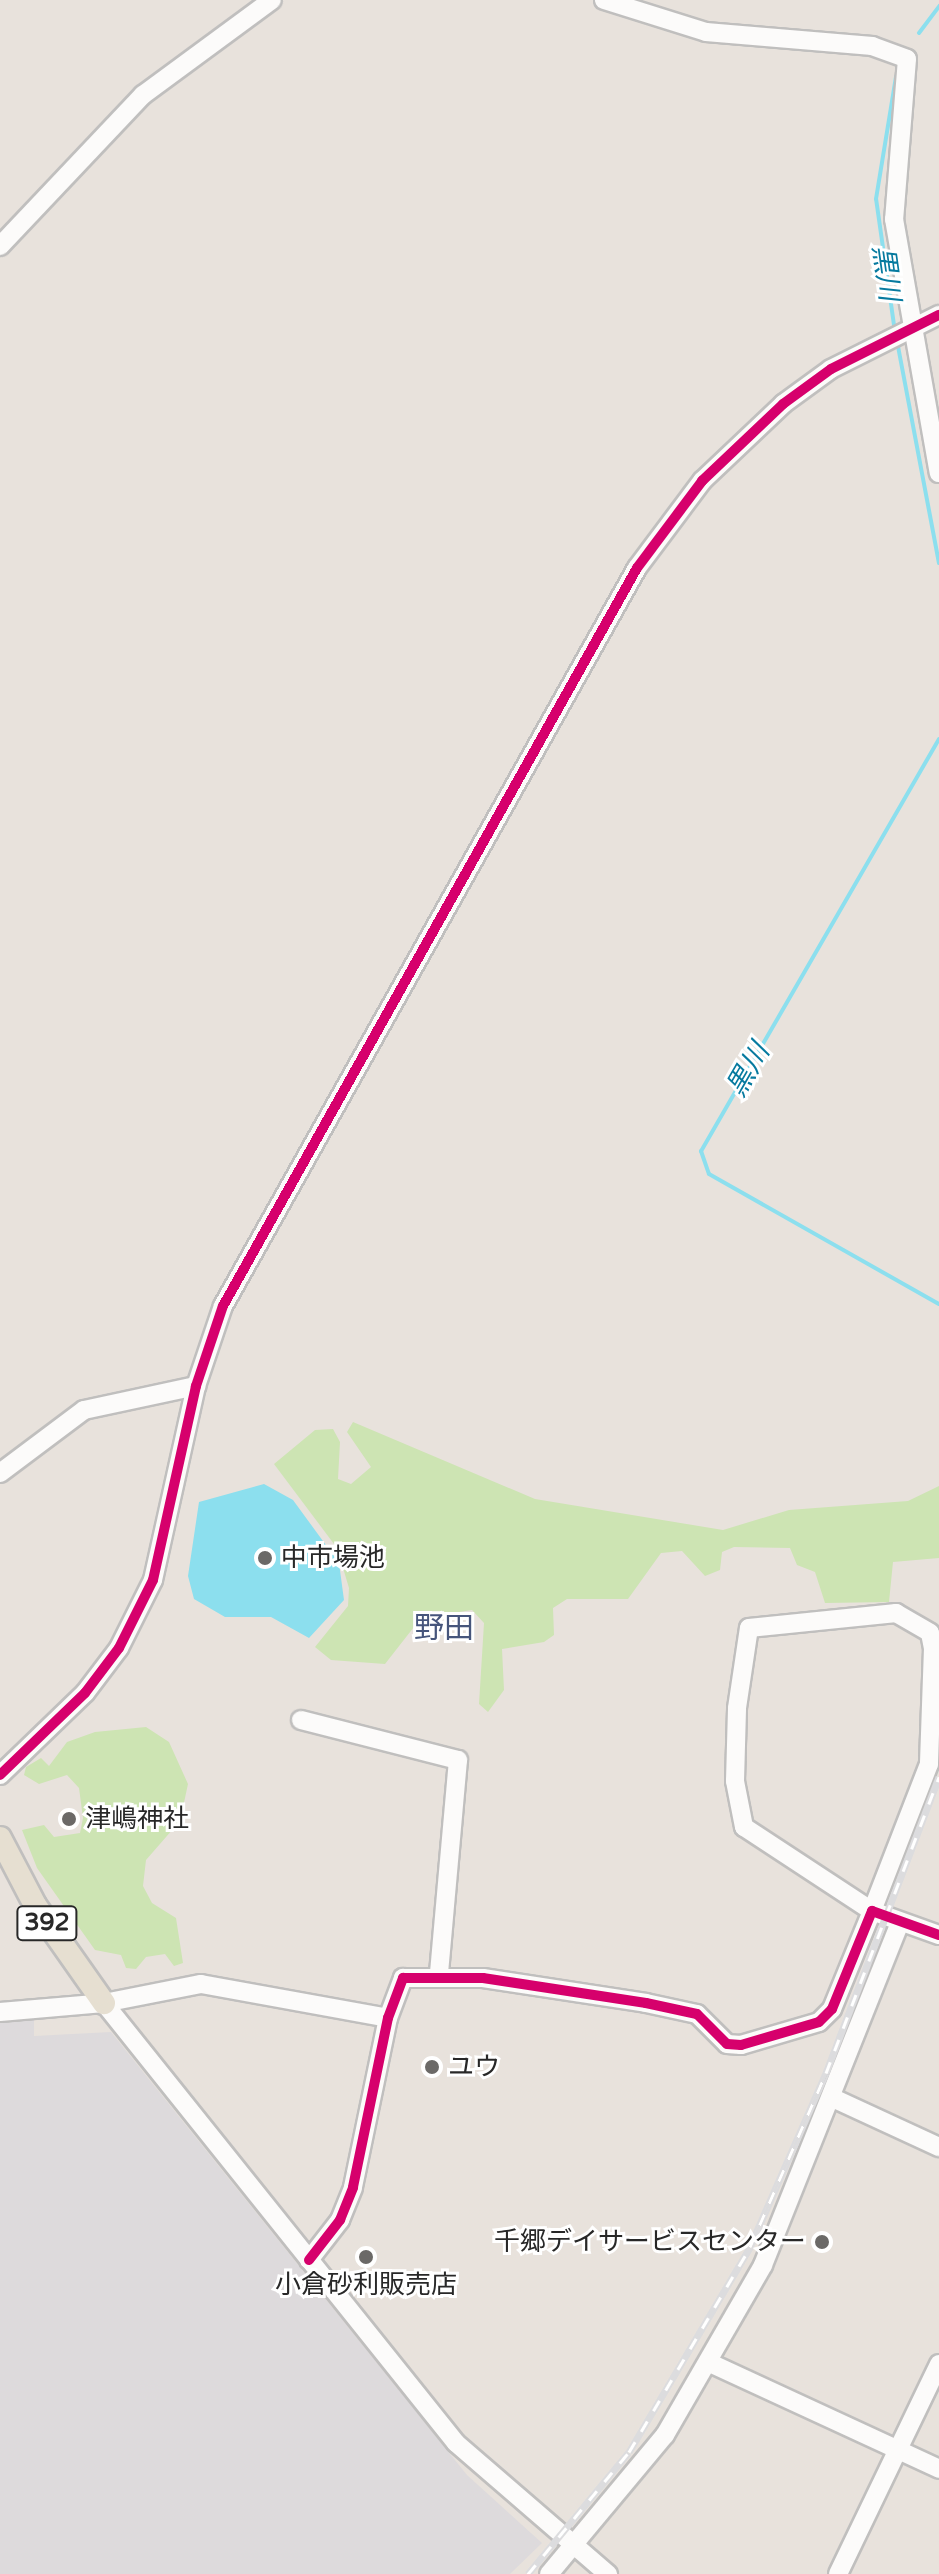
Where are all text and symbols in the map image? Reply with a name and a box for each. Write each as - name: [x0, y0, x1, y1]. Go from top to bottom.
- water label: 黒川: [865, 243, 907, 303]
- water label: 黒川: [719, 1037, 777, 1103]
- place label: 中市場池: [281, 1542, 385, 1574]
- marker: 中市場池: [256, 1549, 274, 1567]
- district label: 野田: [414, 1611, 474, 1647]
- place label: 津嶋神社: [85, 1803, 189, 1835]
- marker: 津嶋神社: [60, 1810, 78, 1828]
- road number: 392: [15, 1903, 79, 1943]
- place label: ユウ: [448, 2051, 500, 2083]
- marker: ユウ: [423, 2058, 441, 2076]
- place label: 千郷デイサービスセンター: [494, 2226, 806, 2258]
- marker: 千郷デイサービスセンター: [813, 2233, 831, 2251]
- marker: 小倉砂利販売店: [357, 2248, 375, 2266]
- place label: 小倉砂利販売店: [275, 2269, 457, 2301]

